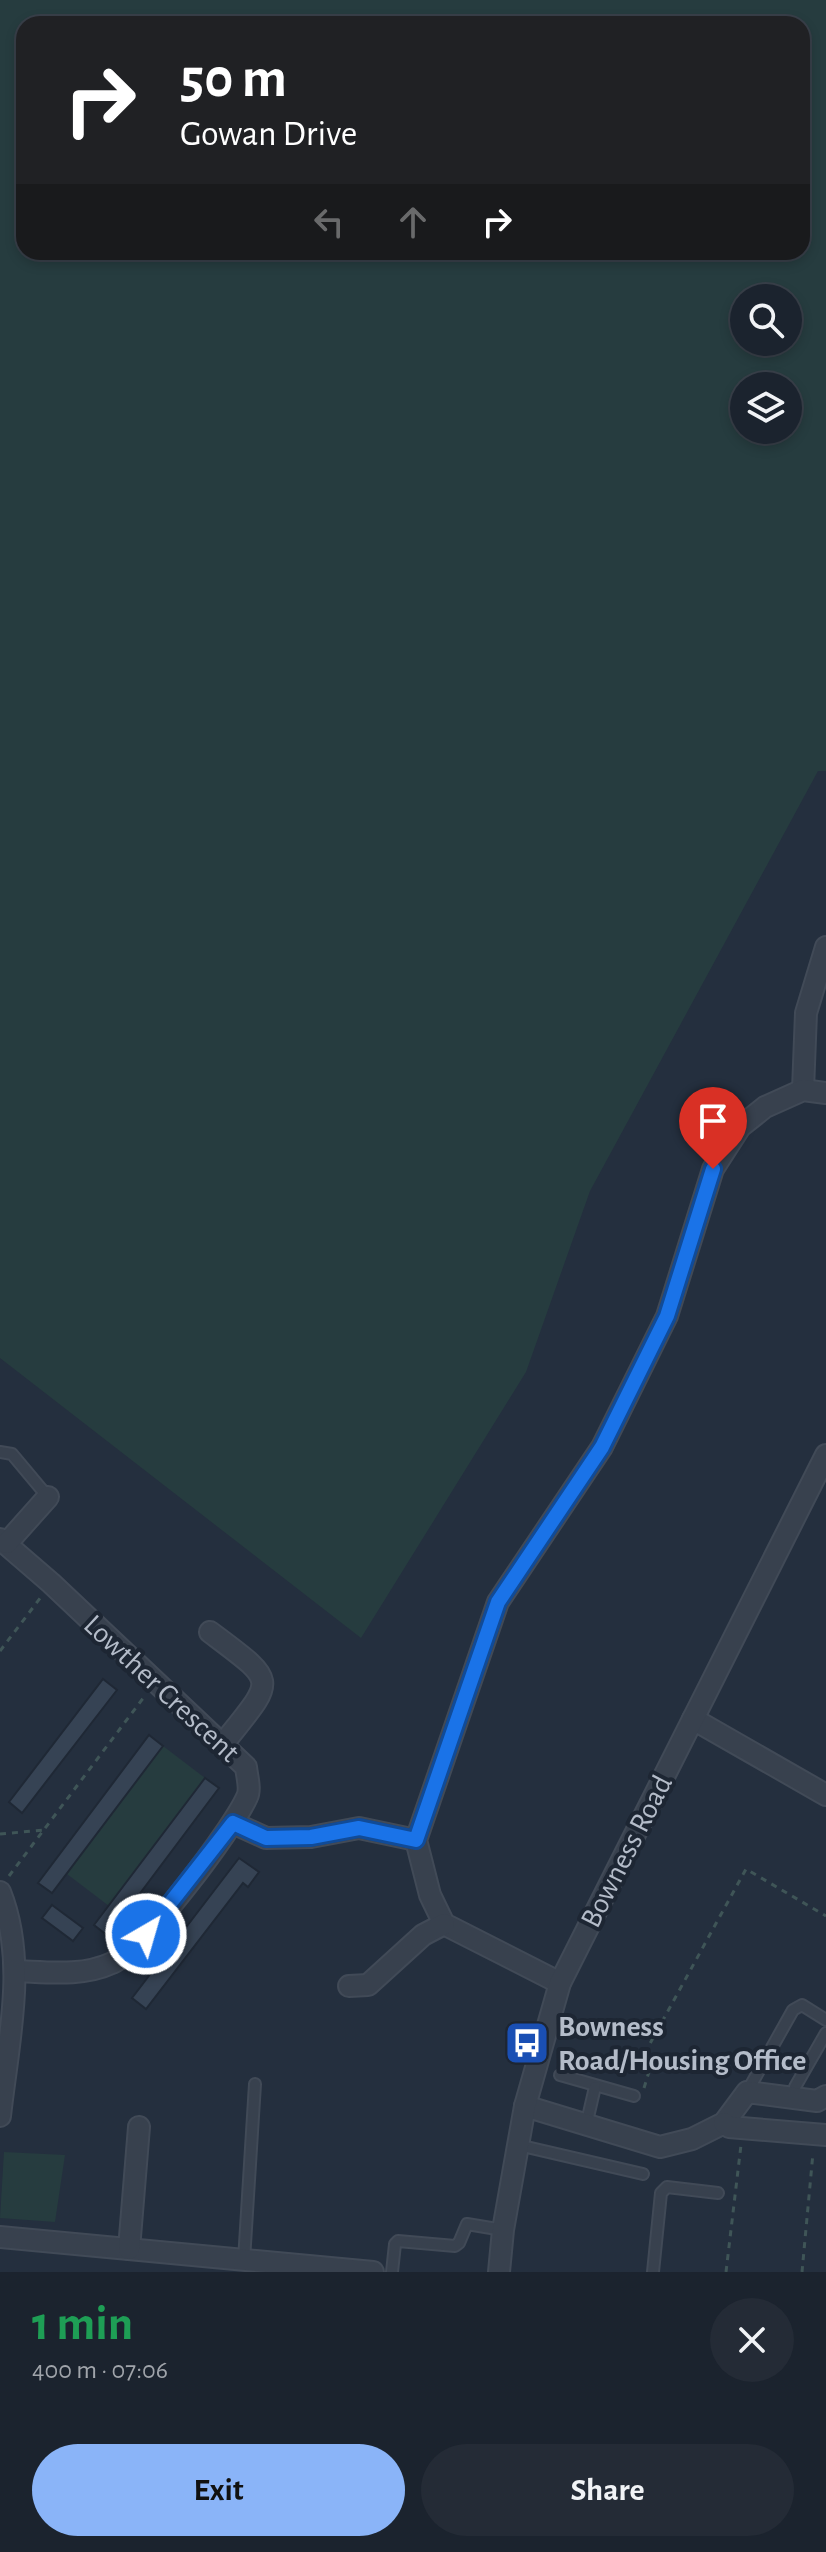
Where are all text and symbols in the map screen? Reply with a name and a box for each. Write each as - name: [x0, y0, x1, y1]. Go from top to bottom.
- icon: right: [48, 48, 152, 152]
- text: 50 m: [180, 51, 287, 107]
- text: Gowan Drive: [180, 116, 357, 152]
- icon: left: [307, 200, 351, 244]
- icon: ahead: [391, 200, 435, 244]
- icon: right: [475, 200, 519, 244]
- map controls: [730, 284, 802, 444]
- button: search: [730, 284, 802, 356]
- button: layers: [730, 372, 802, 444]
- pin: [679, 1087, 747, 1169]
- icon: arrive: [691, 1099, 735, 1143]
- street label: Lowther Crescent: [78, 1609, 245, 1768]
- street label: Bowness Road: [576, 1770, 678, 1932]
- position arrow: [104, 1892, 188, 1976]
- place label: Bowness Road/Housing Office: [558, 2012, 806, 2076]
- bus stop icon: Bowness Road/Housing Office: [503, 2019, 551, 2067]
- button: close: [710, 2298, 794, 2382]
- text: 1 min: [32, 2301, 133, 2349]
- text: 400 m · 07:06: [32, 2357, 168, 2383]
- button: Exit: [32, 2444, 405, 2536]
- button: Share: [421, 2444, 794, 2536]

